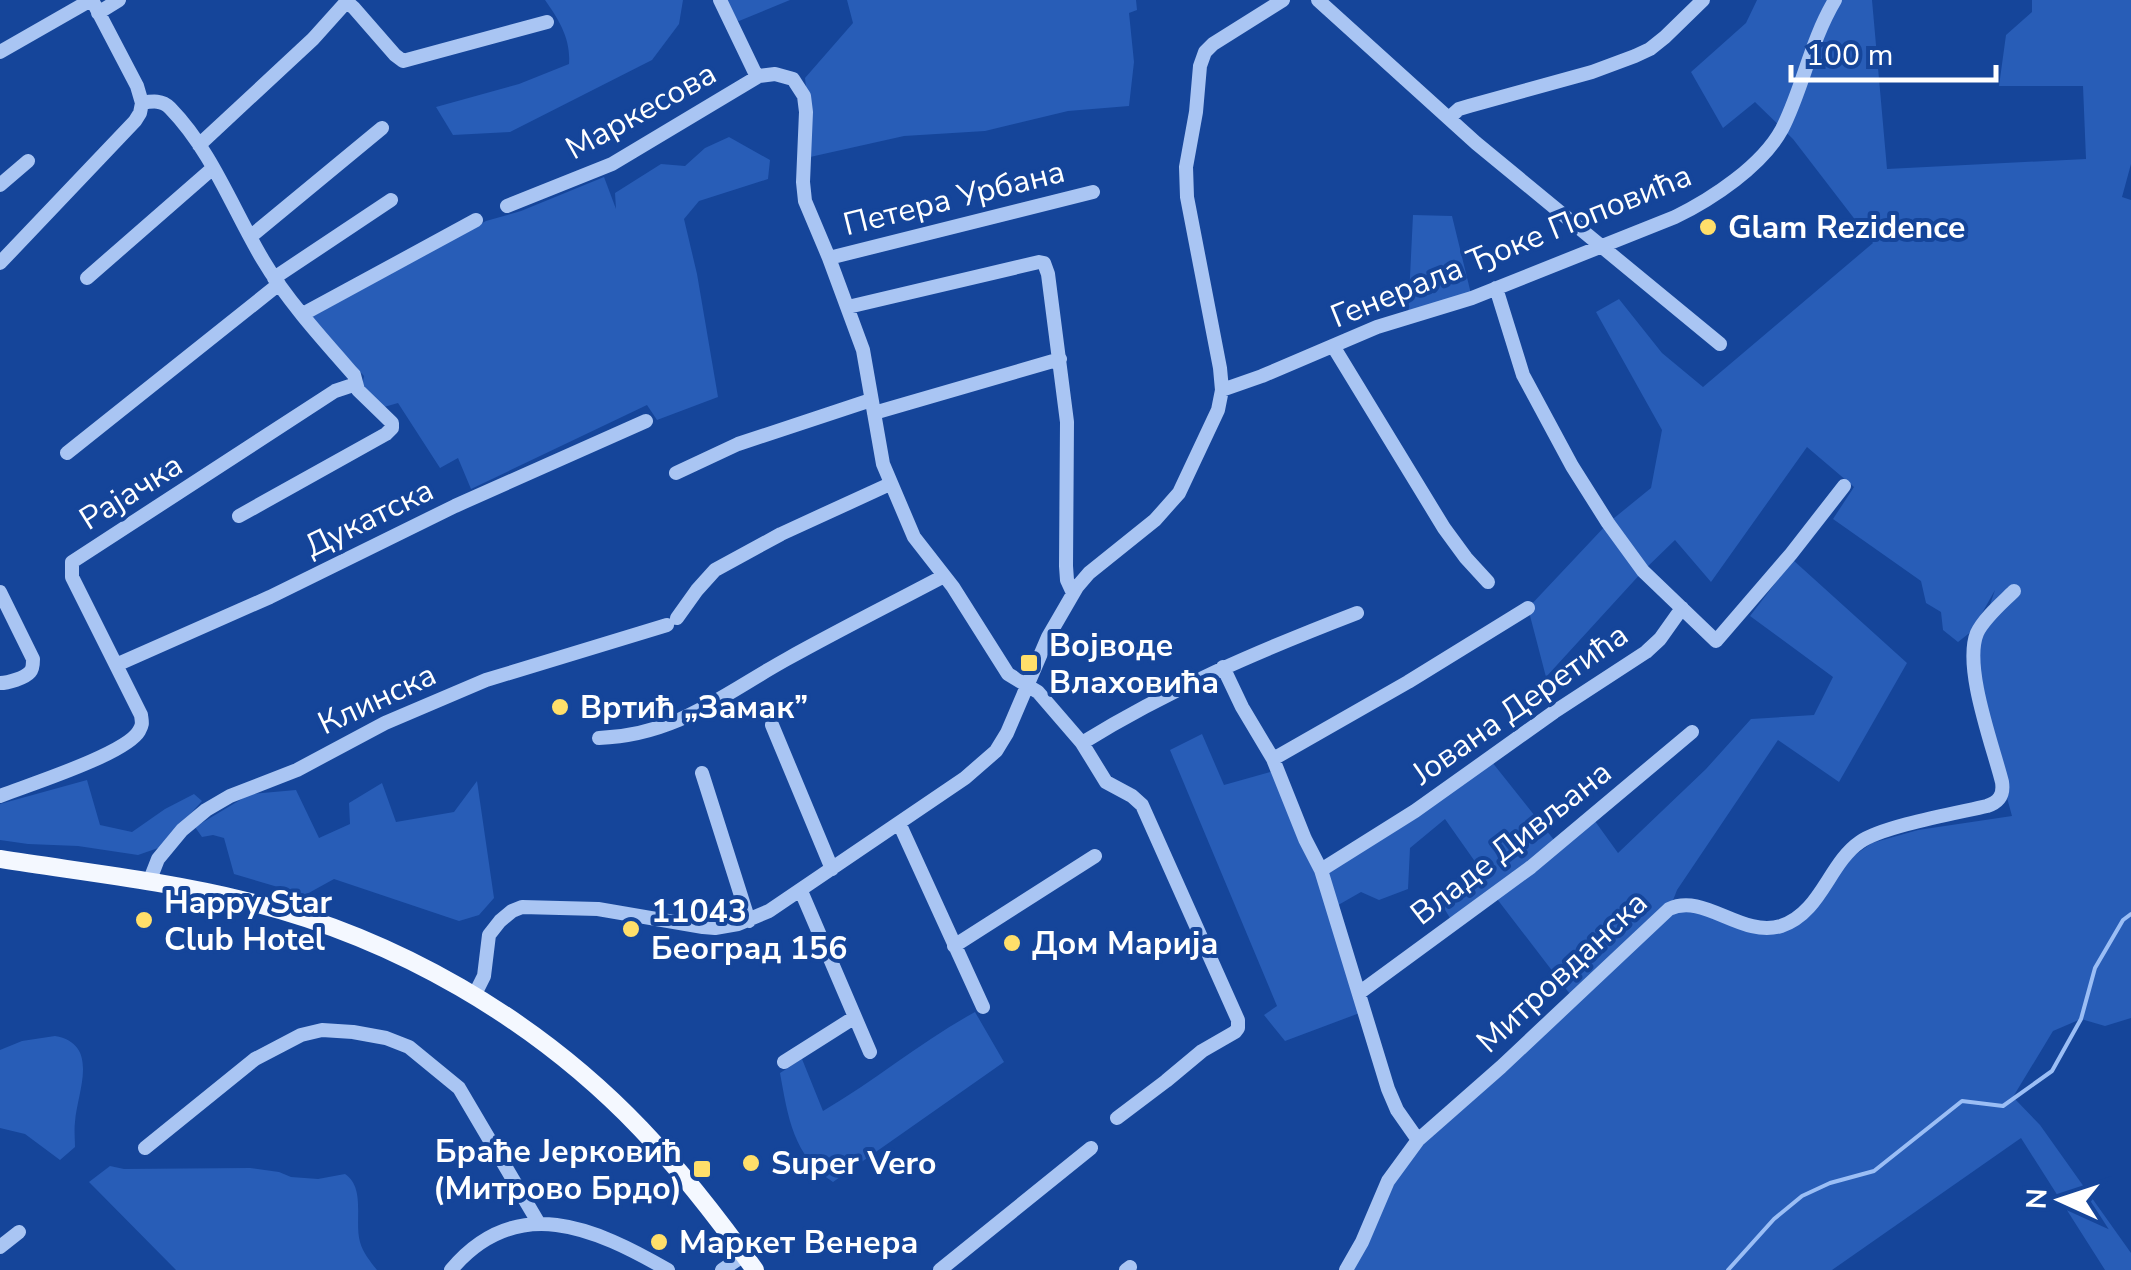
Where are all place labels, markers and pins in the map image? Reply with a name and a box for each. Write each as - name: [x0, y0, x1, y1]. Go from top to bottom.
- place label: Glam Rezidence: [1728, 206, 1965, 249]
- marker: Glam Rezidence: [1697, 216, 1719, 238]
- place label: Војводе Влаховића: [1049, 624, 1219, 704]
- marker: Војводе Влаховића: [1018, 652, 1040, 674]
- place label: Вртић „Замак”: [580, 686, 808, 729]
- marker: Вртић „Замак”: [549, 696, 571, 718]
- place label: Happy Star Club Hotel: [164, 881, 333, 961]
- place label: 11043 Београд 156: [651, 890, 847, 970]
- marker: Happy Star Club Hotel: [133, 909, 155, 931]
- marker: 11043 Београд 156: [620, 918, 642, 940]
- place label: Дом Марија: [1032, 922, 1218, 965]
- marker: Дом Марија: [1001, 932, 1023, 954]
- place label: Браће Јерковић (Митрово Брдо): [433, 1130, 682, 1210]
- place label: Super Vero: [771, 1142, 936, 1185]
- marker: Super Vero: [740, 1152, 762, 1174]
- marker: Браће Јерковић (Митрово Брдо): [691, 1158, 713, 1180]
- place label: Маркет Венера: [679, 1221, 919, 1264]
- marker: Маркет Венера: [648, 1231, 670, 1253]

